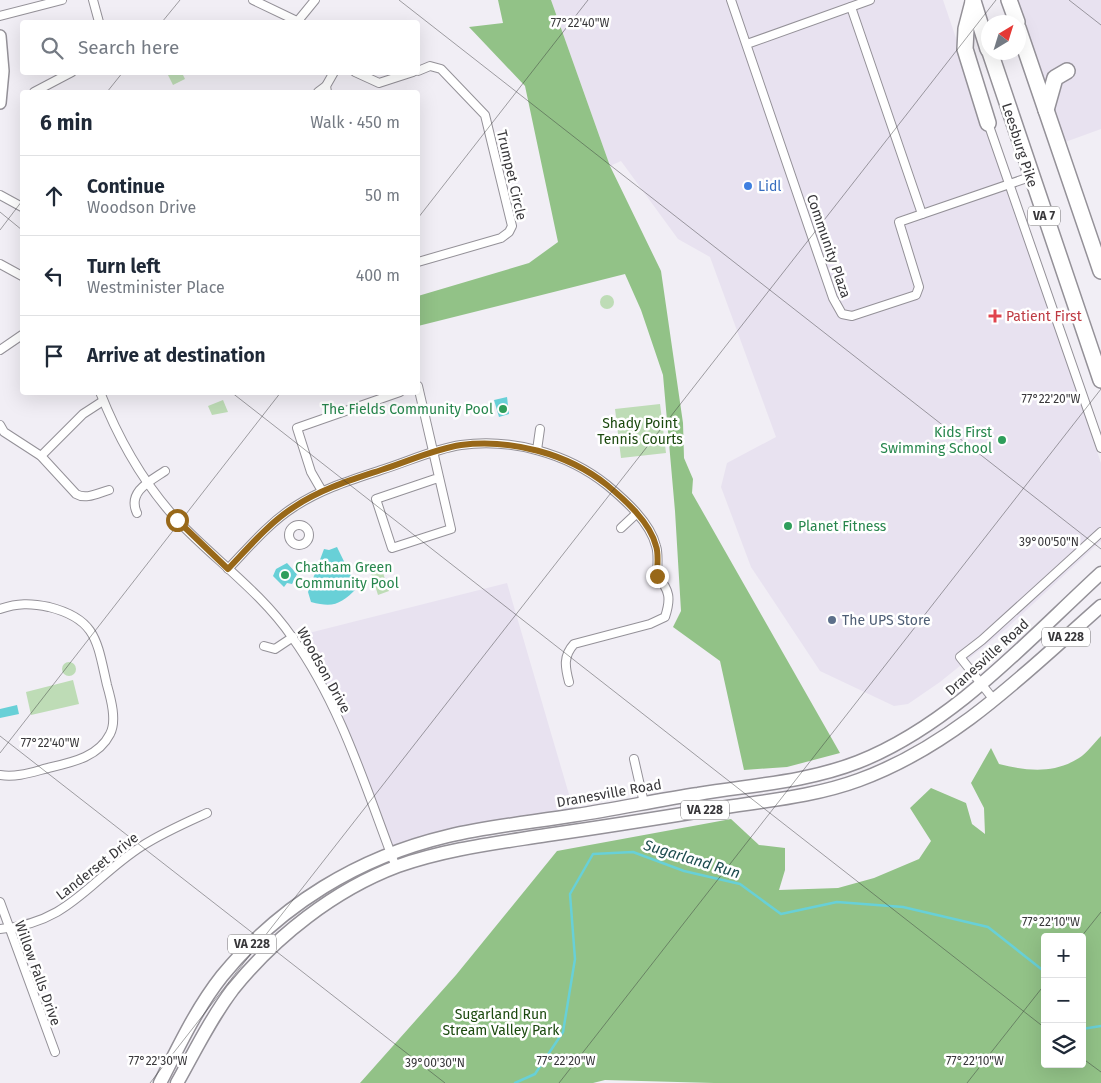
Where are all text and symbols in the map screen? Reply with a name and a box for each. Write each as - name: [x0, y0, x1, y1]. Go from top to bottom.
- north arrow: [981, 15, 1026, 60]
- text: 77°22'40"W: [551, 16, 609, 30]
- search box: [20, 20, 420, 75]
- icon: search: [38, 34, 66, 62]
- text: Search here: [78, 36, 179, 59]
- street label: Leesburg Pike: [998, 101, 1041, 190]
- text: 6 min: [40, 110, 93, 136]
- text: Walk · 450 m: [310, 113, 400, 132]
- street label: Trumpet Circle: [493, 128, 530, 222]
- text: Continue: [87, 175, 165, 198]
- place label: Lidl: [758, 178, 781, 195]
- marker: Lidl: [742, 180, 754, 192]
- icon: ahead: [40, 182, 68, 210]
- text: 50 m: [365, 186, 400, 205]
- street label: Community Plaza: [803, 192, 854, 300]
- text: Woodson Drive: [87, 198, 196, 217]
- road number: VA 7: [1028, 207, 1060, 226]
- text: Turn left: [87, 255, 161, 278]
- icon: left: [40, 262, 68, 290]
- text: 400 m: [356, 266, 400, 285]
- text: Westminister Place: [87, 278, 225, 297]
- place label: Patient First: [1006, 308, 1083, 325]
- marker: Patient First: [988, 309, 1002, 323]
- icon: arrive: [40, 342, 68, 370]
- text: Arrive at destination: [87, 344, 266, 367]
- text: 77°22'20"W: [1022, 392, 1080, 406]
- place label: The Fields Community Pool: [322, 401, 493, 418]
- marker: The Fields Community Pool: [497, 403, 509, 415]
- park label: Shady Point Tennis Courts: [597, 415, 683, 448]
- place label: Kids First Swimming School: [880, 424, 993, 457]
- marker: Kids First Swimming School: [996, 434, 1008, 446]
- route start: [166, 509, 189, 532]
- place label: Planet Fitness: [798, 518, 887, 535]
- marker: Planet Fitness: [782, 520, 794, 532]
- text: 39°00'50"N: [1019, 535, 1079, 549]
- place label: Chatham Green Community Pool: [295, 559, 399, 592]
- route end: [646, 565, 669, 588]
- marker: Chatham Green Community Pool: [279, 569, 291, 581]
- place label: The UPS Store: [842, 612, 931, 629]
- marker: The UPS Store: [826, 614, 838, 626]
- street label: Dranesville Road: [942, 615, 1033, 699]
- street label: Woodson Drive: [293, 624, 354, 716]
- road number: VA 228: [1042, 628, 1090, 646]
- text: 77°22'40"W: [21, 736, 79, 750]
- street label: Dranesville Road: [555, 776, 663, 811]
- road number: VA 228: [681, 800, 729, 820]
- street label: Landerset Drive: [53, 829, 142, 904]
- water label: Sugarland Run: [641, 835, 743, 882]
- text: 77°22'10"W: [1022, 915, 1080, 929]
- street label: Willow Falls Drive: [11, 918, 64, 1028]
- map controls: [1041, 933, 1086, 1068]
- button: +: [1041, 933, 1086, 978]
- road number: VA 228: [228, 934, 276, 954]
- button: −: [1041, 978, 1086, 1023]
- park label: Sugarland Run Stream Valley Park: [442, 1006, 560, 1039]
- button: layers: [1041, 1023, 1086, 1068]
- text: 77°22'30"W: [129, 1054, 187, 1068]
- text: 77°22'20"W: [537, 1054, 595, 1068]
- text: 77°22'10"W: [946, 1054, 1004, 1068]
- text: 39°00'30"N: [405, 1056, 465, 1070]

